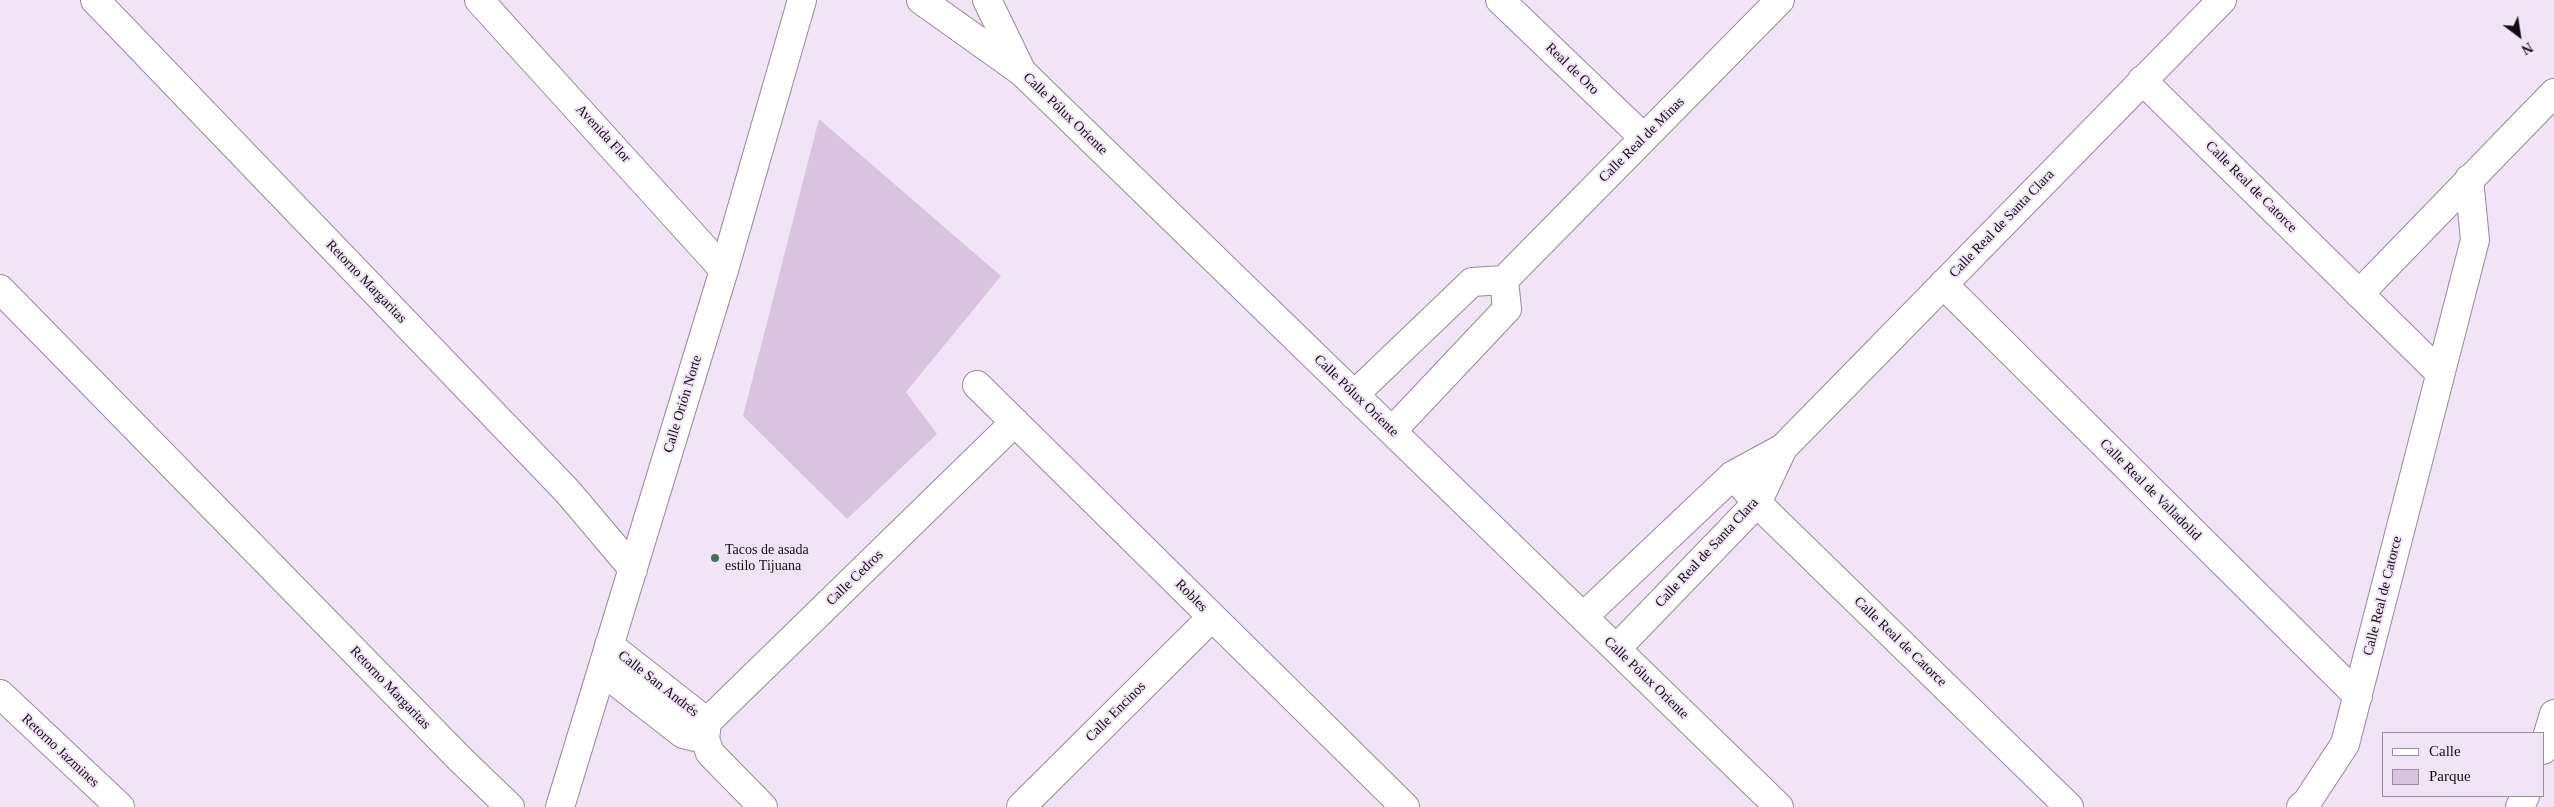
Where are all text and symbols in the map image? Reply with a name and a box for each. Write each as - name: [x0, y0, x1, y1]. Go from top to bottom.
- north arrow: [2494, 10, 2544, 60]
- street label: Real de Oro: [1542, 39, 1602, 99]
- text: N: [2519, 39, 2535, 57]
- street label: Calle Pólux Oriente: [1019, 69, 1111, 159]
- street label: Calle Real de Minas: [1596, 94, 1688, 186]
- street label: Avenida Flor: [572, 101, 634, 167]
- street label: Calle Real de Catorce: [2202, 138, 2300, 236]
- street label: Calle Real de Santa Clara: [1946, 166, 2058, 282]
- street label: Retorno Margaritas: [322, 237, 410, 327]
- street label: Calle Pólux Oriente: [1310, 351, 1402, 441]
- street label: Calle Orión Norte: [660, 353, 706, 455]
- street label: Calle Real de Valladolid: [2096, 436, 2204, 544]
- street label: Calle Real de Santa Clara: [1652, 495, 1762, 611]
- street label: Calle Real de Catorce: [2360, 535, 2406, 657]
- place label: Tacos de asada estilo Tijuana: [725, 542, 809, 574]
- street label: Calle Cedros: [823, 547, 887, 609]
- marker: Tacos de asada estilo Tijuana: [709, 552, 721, 564]
- street label: Robles: [1171, 576, 1211, 616]
- street label: Calle Real de Catorce: [1850, 593, 1950, 691]
- street label: Calle Pólux Oriente: [1600, 633, 1692, 723]
- street label: Retorno Margaritas: [346, 643, 434, 733]
- street label: Calle San Andrés: [614, 647, 702, 721]
- street label: Calle Encinos: [1082, 678, 1150, 746]
- street label: Retorno Jazmines: [18, 711, 102, 791]
- legend: [2382, 732, 2544, 797]
- text: Calle: [2429, 743, 2461, 759]
- text: Parque: [2429, 768, 2471, 784]

